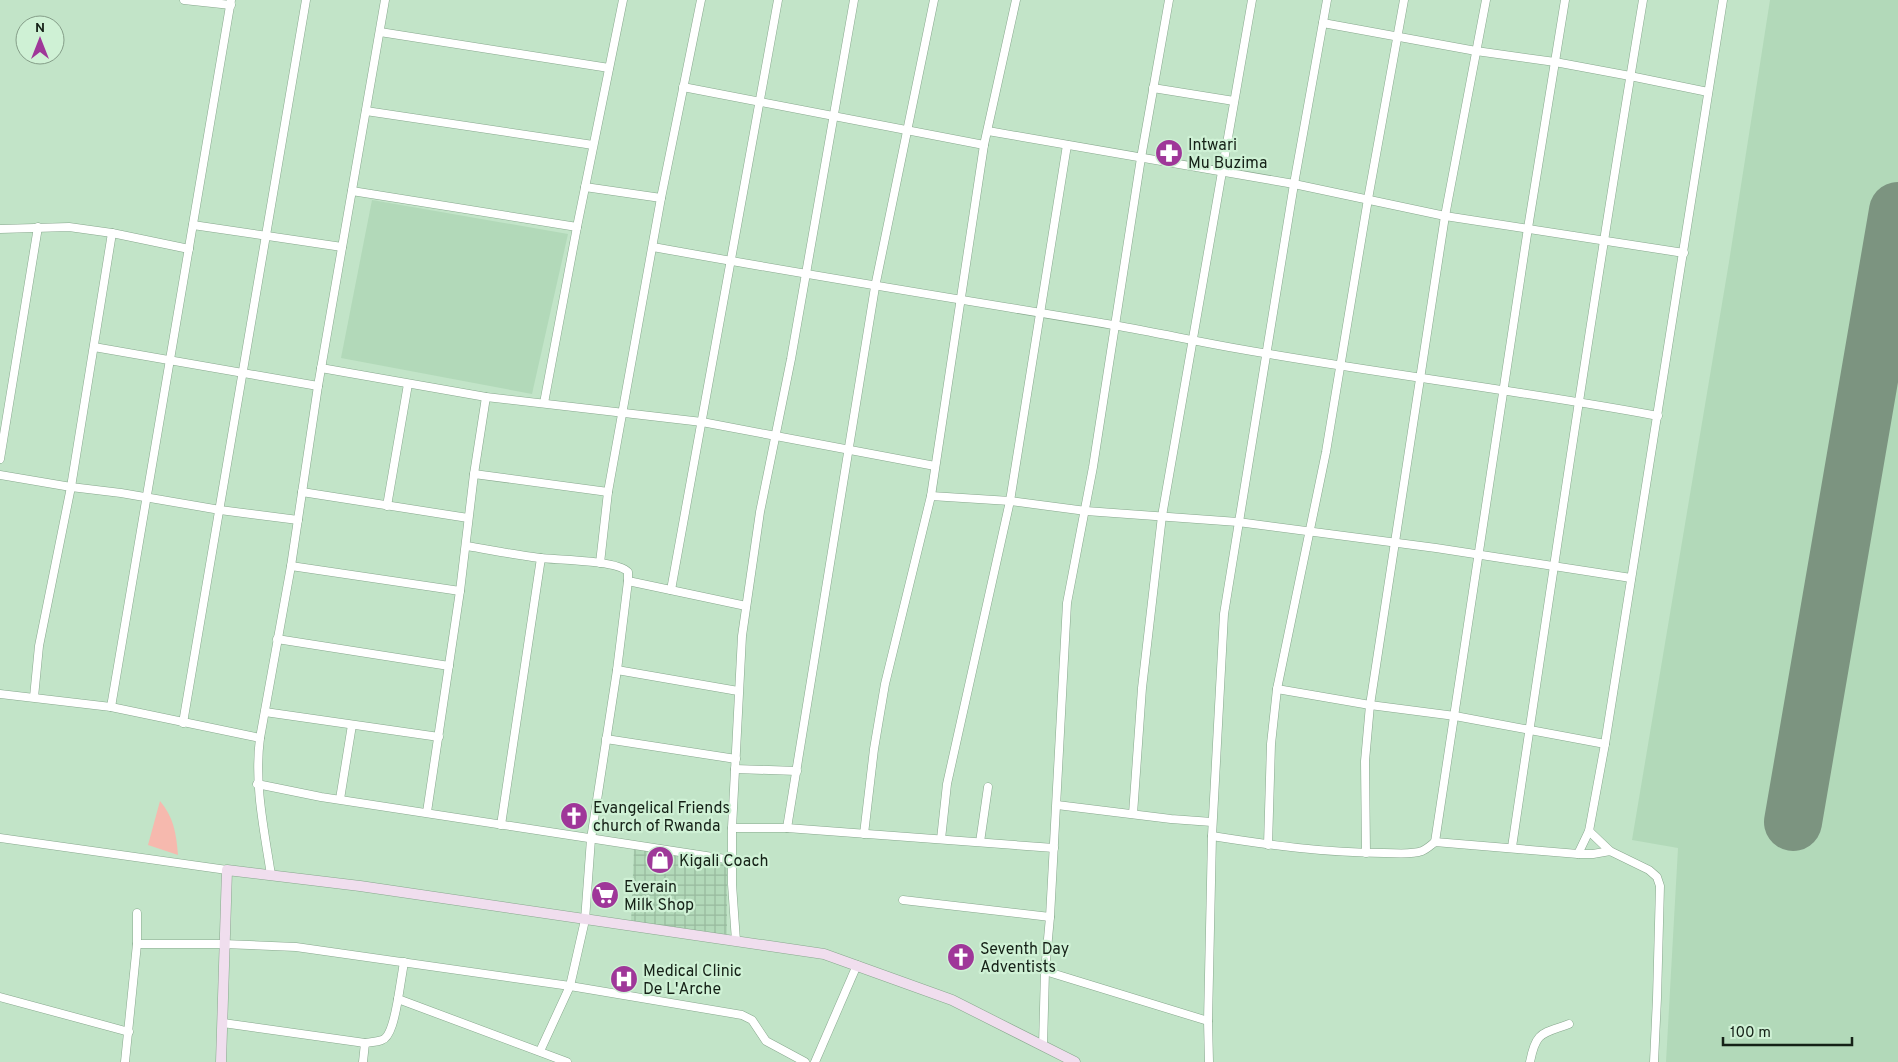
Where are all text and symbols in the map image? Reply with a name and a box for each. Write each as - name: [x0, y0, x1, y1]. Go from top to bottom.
- north arrow: [15, 15, 65, 65]
- text: N: [35, 20, 45, 37]
- place label: Intwari Mu Buzima: [1188, 136, 1267, 174]
- pharmacy icon: Intwari Mu Buzima: [1154, 138, 1184, 168]
- place label: Evangelical Friends church of Rwanda: [593, 799, 730, 837]
- church icon: Evangelical Friends church of Rwanda: [559, 801, 589, 831]
- shop icon: Kigali Coach: [645, 845, 675, 875]
- place label: Kigali Coach: [679, 852, 768, 872]
- place label: Everain Milk Shop: [624, 878, 694, 916]
- supermarket icon: Everain Milk Shop: [590, 880, 620, 910]
- place label: Seventh Day Adventists: [980, 940, 1069, 978]
- church icon: Seventh Day Adventists: [946, 942, 976, 972]
- place label: Medical Clinic De L'Arche: [643, 962, 742, 1000]
- hospital icon: Medical Clinic De L'Arche: [609, 964, 639, 994]
- scale bar: [1723, 1014, 1852, 1046]
- text: 100 m: [1730, 1024, 1771, 1043]

